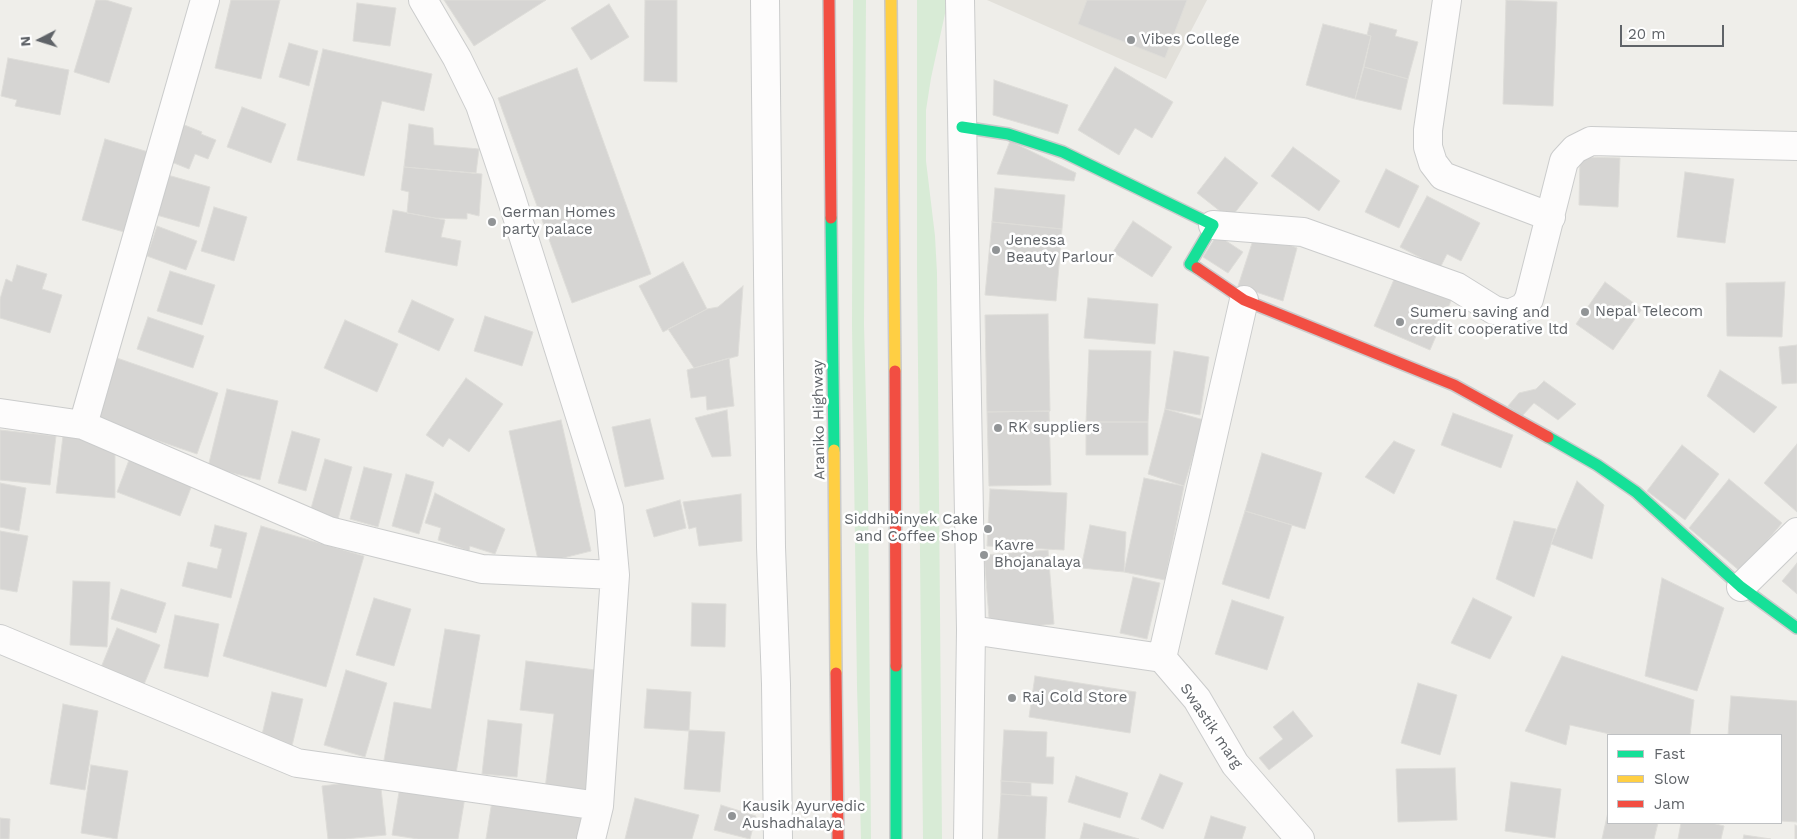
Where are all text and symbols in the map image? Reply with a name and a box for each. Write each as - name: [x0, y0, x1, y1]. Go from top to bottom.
- north arrow: [15, 15, 65, 65]
- scale bar: [1622, 15, 1726, 47]
- text: 20 m: [1628, 25, 1666, 43]
- place label: Vibes College: [1141, 31, 1240, 49]
- marker: Vibes College: [1125, 34, 1137, 46]
- text: N: [17, 35, 33, 47]
- place label: German Homes party palace: [502, 204, 616, 239]
- marker: German Homes party palace: [486, 216, 498, 228]
- place label: Jenessa Beauty Parlour: [1006, 232, 1114, 267]
- marker: Jenessa Beauty Parlour: [990, 244, 1002, 256]
- place label: Nepal Telecom: [1595, 303, 1703, 321]
- place label: Sumeru saving and credit cooperative ltd: [1410, 304, 1568, 339]
- marker: Nepal Telecom: [1579, 306, 1591, 318]
- marker: Sumeru saving and credit cooperative ltd: [1394, 316, 1406, 328]
- street label: Araniko Highway: [809, 360, 829, 480]
- place label: RK suppliers: [1008, 419, 1100, 437]
- marker: RK suppliers: [992, 422, 1004, 434]
- place label: Siddhibinyek Cake and Coffee Shop: [844, 511, 978, 546]
- marker: Siddhibinyek Cake and Coffee Shop: [982, 523, 994, 535]
- place label: Kavre Bhojanalaya: [994, 537, 1081, 572]
- marker: Kavre Bhojanalaya: [978, 549, 990, 561]
- street label: Swastik marg: [1176, 680, 1246, 772]
- place label: Raj Cold Store: [1022, 689, 1127, 707]
- marker: Raj Cold Store: [1006, 692, 1018, 704]
- legend: [1607, 734, 1782, 824]
- text: Fast: [1654, 745, 1685, 763]
- text: Slow: [1654, 770, 1690, 788]
- text: Jam: [1654, 795, 1685, 813]
- place label: Kausik Ayurvedic Aushadhalaya: [742, 798, 865, 833]
- marker: Kausik Ayurvedic Aushadhalaya: [726, 810, 738, 822]

